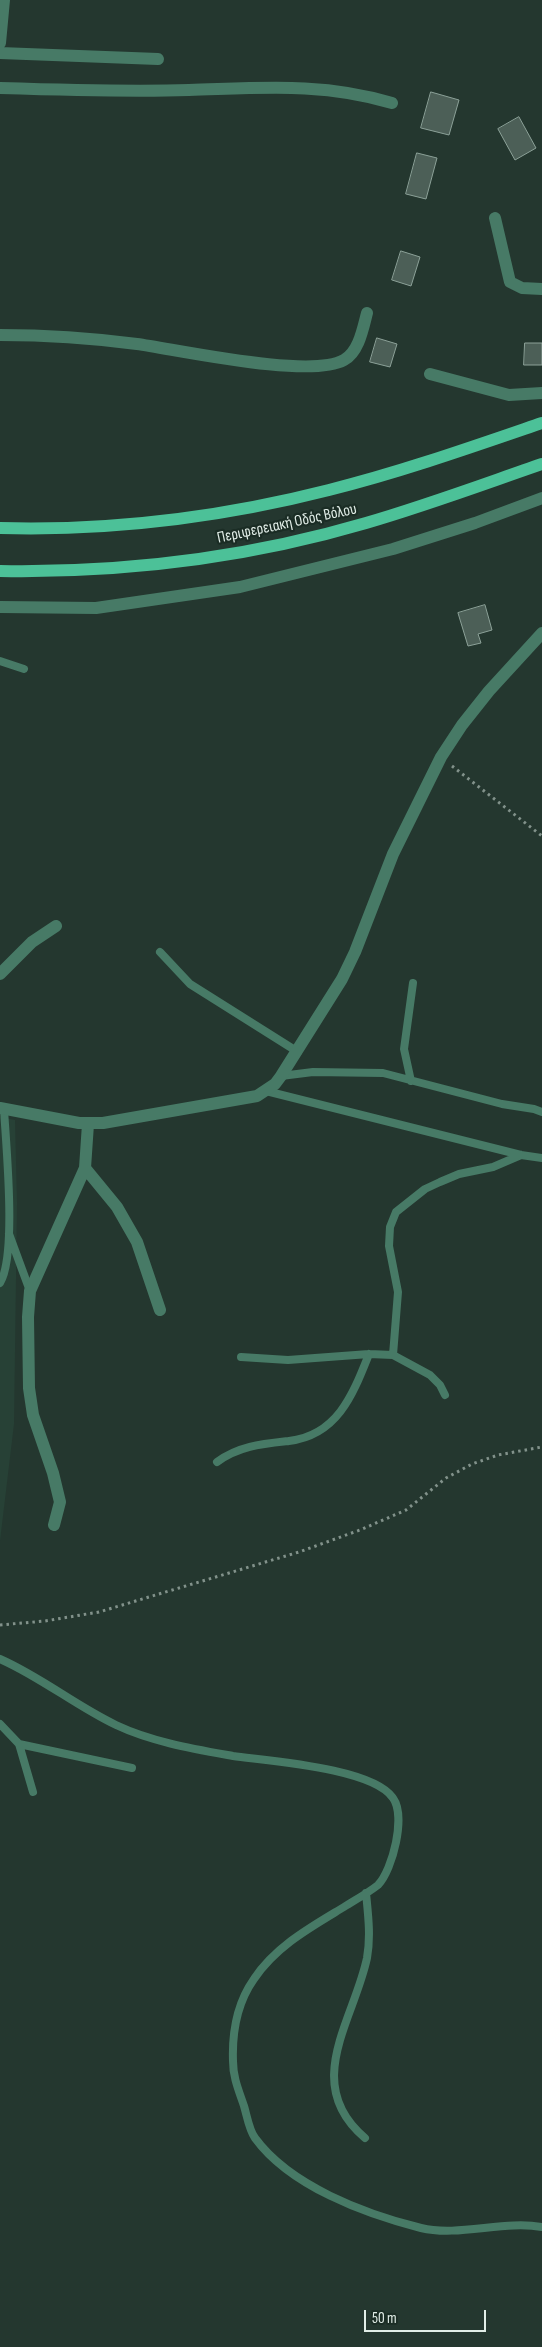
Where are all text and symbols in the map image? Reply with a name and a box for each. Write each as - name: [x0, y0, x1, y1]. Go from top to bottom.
- street label: Περιφερειακή Οδός Βόλου: [216, 500, 358, 548]
- scale bar: [367, 2300, 490, 2332]
- text: 50 m: [372, 2309, 397, 2328]

